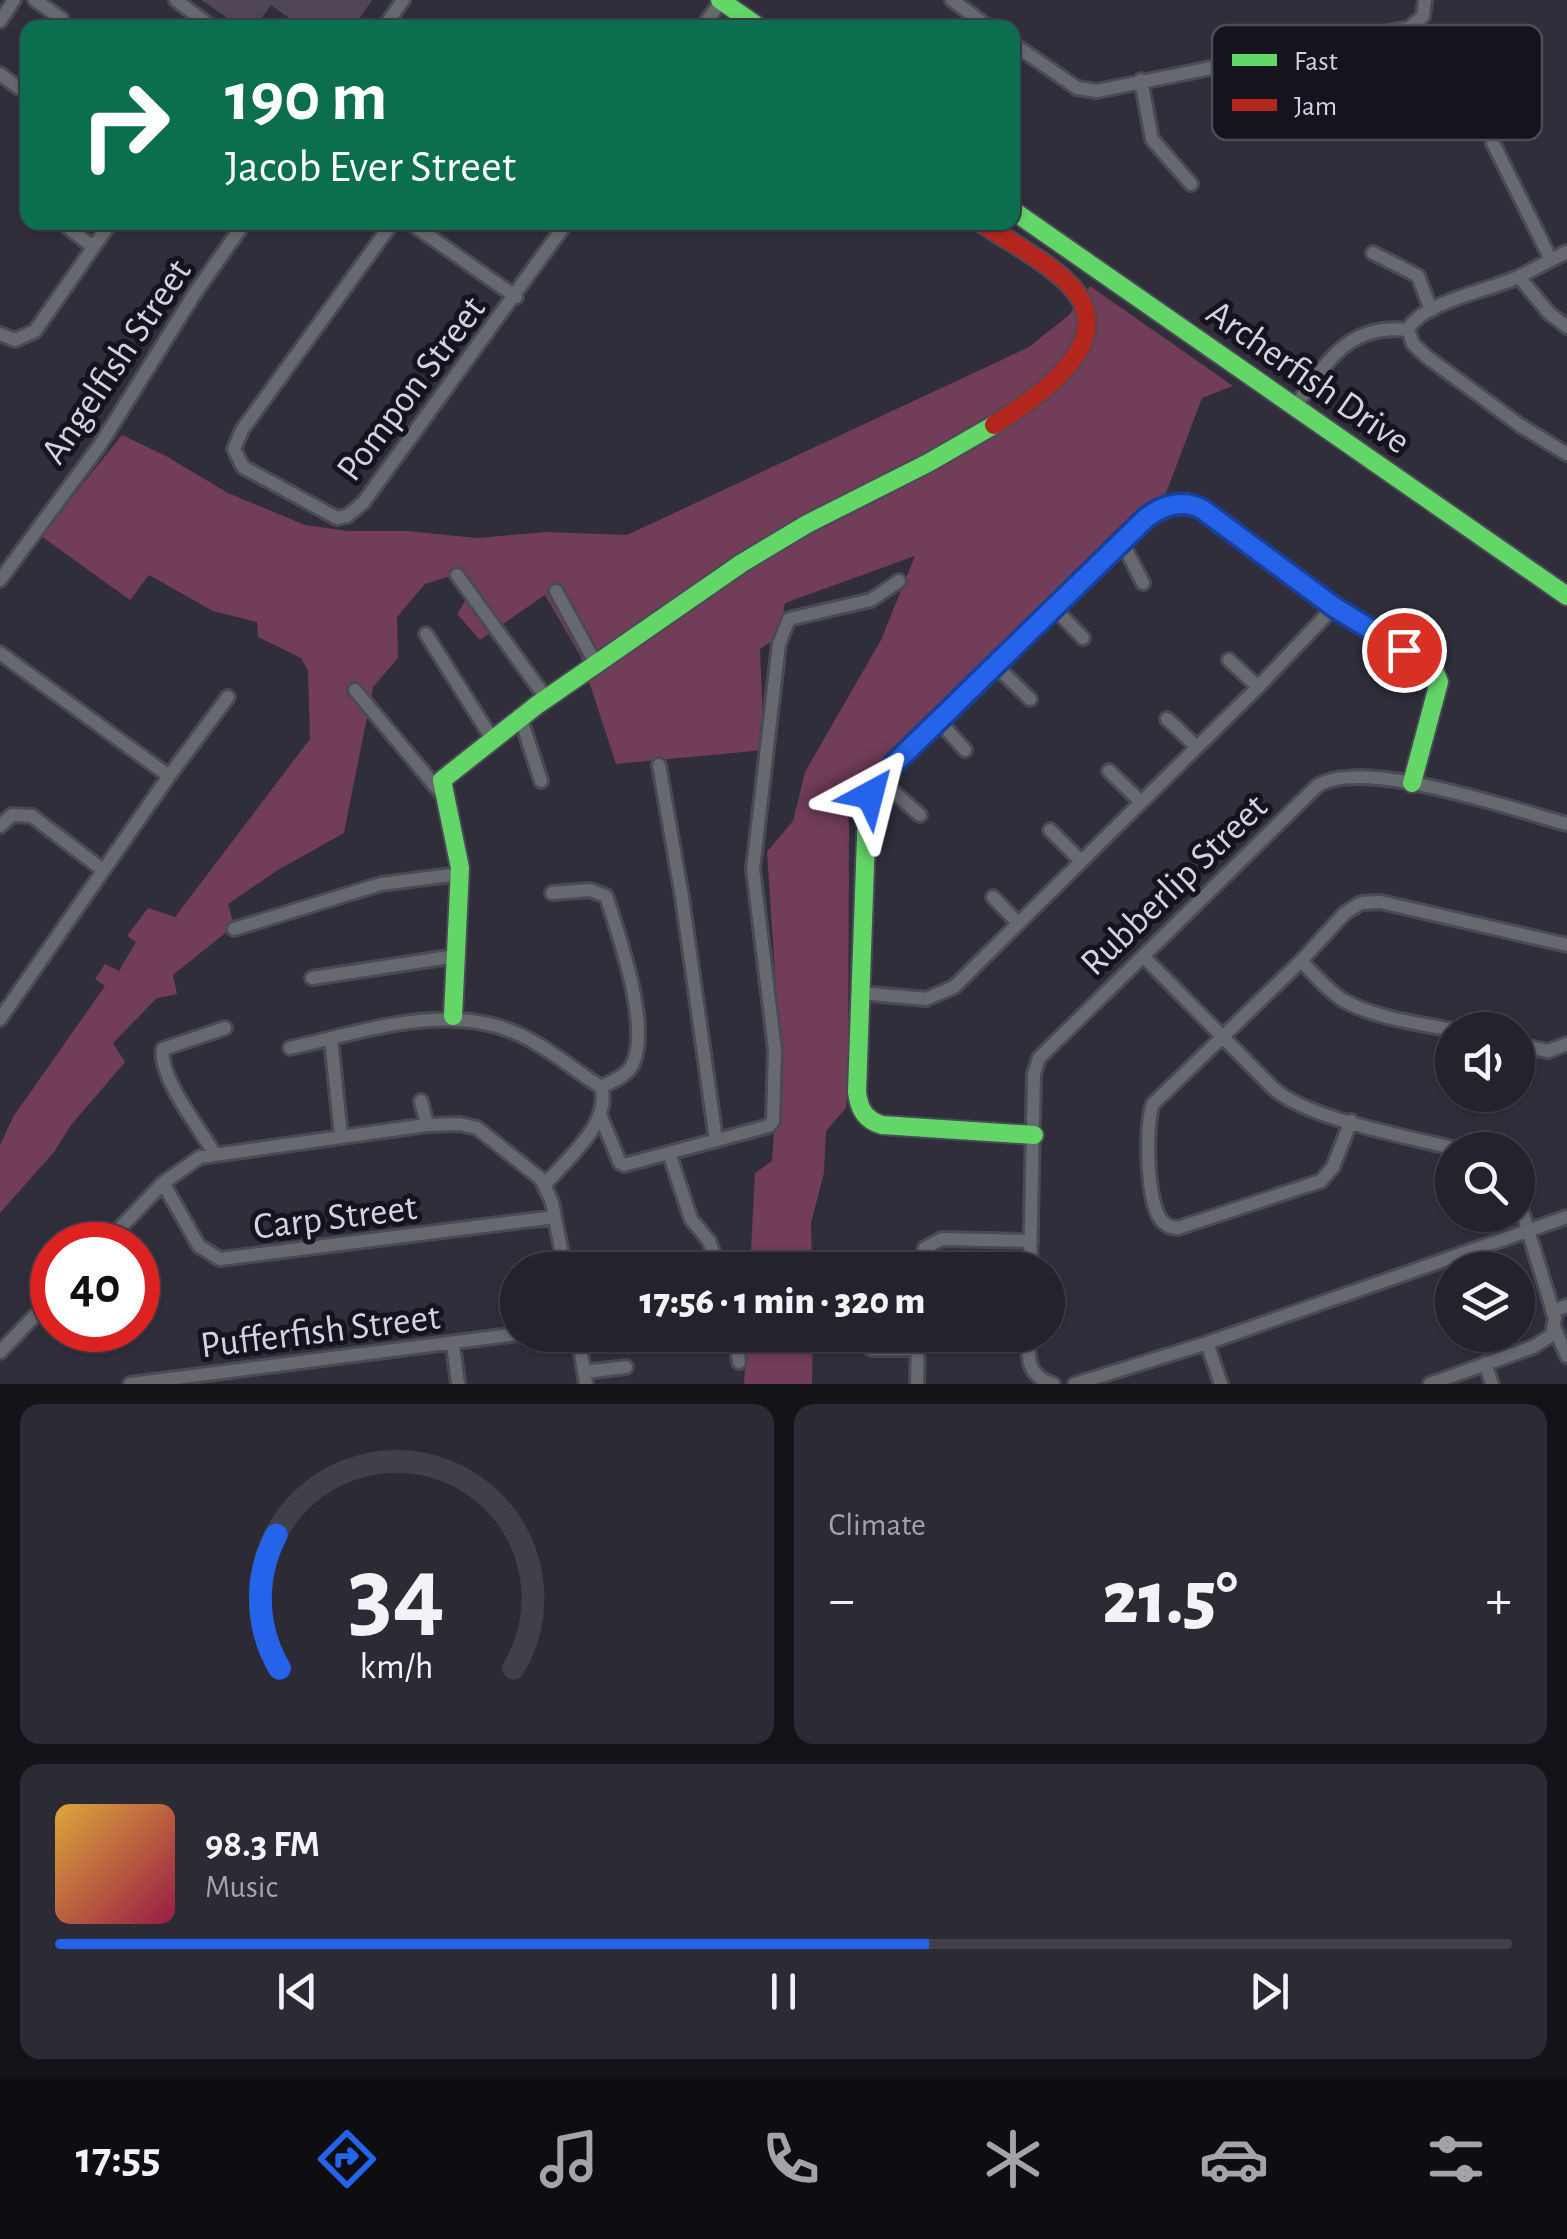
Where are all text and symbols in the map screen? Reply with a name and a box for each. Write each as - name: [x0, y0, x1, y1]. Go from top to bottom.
- legend: [1212, 25, 1542, 140]
- text: Fast: [1294, 48, 1338, 76]
- icon: right: [60, 60, 190, 190]
- text: 190 m: [225, 63, 388, 133]
- text: Jam: [1294, 93, 1337, 121]
- text: Jacob Ever Street: [225, 145, 516, 190]
- street label: Angelfish Street: [35, 253, 199, 471]
- street label: Pompon Street: [330, 290, 493, 488]
- street label: Archerfish Drive: [1199, 294, 1416, 462]
- pin: [1362, 608, 1447, 693]
- icon: arrive: [1377, 623, 1432, 678]
- position arrow: [818, 743, 922, 847]
- street label: Rubberlip Street: [1074, 788, 1275, 983]
- map controls: [1435, 1012, 1535, 1352]
- button: sound: [1435, 1012, 1535, 1112]
- button: search: [1435, 1132, 1535, 1232]
- street label: Carp Street: [251, 1189, 419, 1247]
- speed limit sign: 40: [30, 1222, 160, 1352]
- button: layers: [1435, 1252, 1535, 1352]
- text: 17:56 · 1 min · 320 m: [640, 1283, 925, 1321]
- street label: Pufferfish Street: [198, 1298, 442, 1366]
- text: Climate: [829, 1509, 926, 1541]
- text: 34: [348, 1543, 445, 1647]
- text: 21.5°: [1103, 1562, 1238, 1637]
- text: −: [829, 1573, 855, 1628]
- text: +: [1486, 1573, 1512, 1628]
- text: km/h: [360, 1649, 434, 1685]
- text: 98.3 FM: [205, 1826, 320, 1864]
- text: Music: [205, 1871, 278, 1903]
- icon: previous: [270, 1964, 325, 2019]
- icon: pause: [756, 1964, 811, 2019]
- icon: next: [1242, 1964, 1297, 2019]
- icon: directions: [312, 2124, 382, 2194]
- icon: music: [534, 2124, 604, 2194]
- icon: phone: [756, 2124, 826, 2194]
- icon: climate: [978, 2124, 1048, 2194]
- icon: car: [1199, 2124, 1269, 2194]
- icon: filters: [1421, 2124, 1491, 2194]
- text: 17:55: [76, 2136, 161, 2181]

